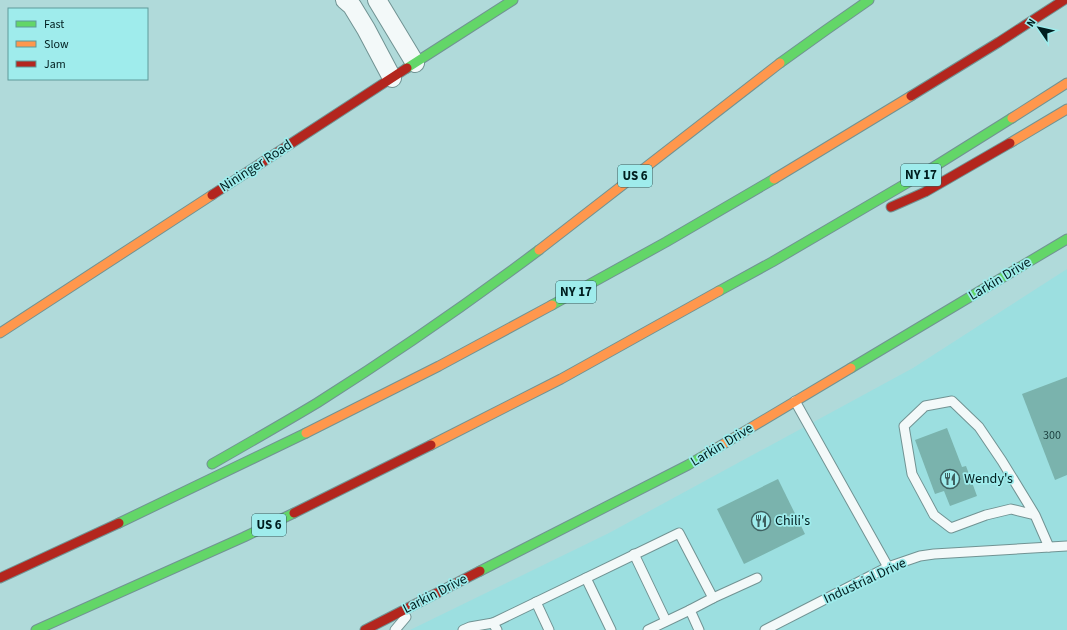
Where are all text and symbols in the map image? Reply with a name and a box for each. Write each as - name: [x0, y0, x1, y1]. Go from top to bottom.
- legend: [8, 8, 148, 80]
- north arrow: [1019, 8, 1059, 48]
- text: N: [1023, 15, 1039, 30]
- text: Fast: [44, 16, 64, 33]
- text: Slow: [44, 36, 69, 53]
- text: Jam: [44, 56, 66, 73]
- street label: Nininger Road: [216, 135, 296, 197]
- road number: NY 17: [901, 164, 941, 186]
- road number: US 6: [618, 165, 652, 187]
- street label: Larkin Drive: [965, 252, 1035, 306]
- road number: NY 17: [556, 281, 596, 303]
- street label: Larkin Drive: [687, 418, 757, 472]
- house number: 300: [1043, 427, 1061, 444]
- restaurant icon: Wendy's: [939, 468, 961, 490]
- place label: Wendy's: [964, 469, 1013, 489]
- restaurant icon: Chili's: [750, 510, 772, 532]
- place label: Chili's: [775, 511, 810, 531]
- road number: US 6: [252, 514, 286, 536]
- street label: Industrial Drive: [820, 553, 910, 609]
- street label: Larkin Drive: [399, 569, 471, 619]

